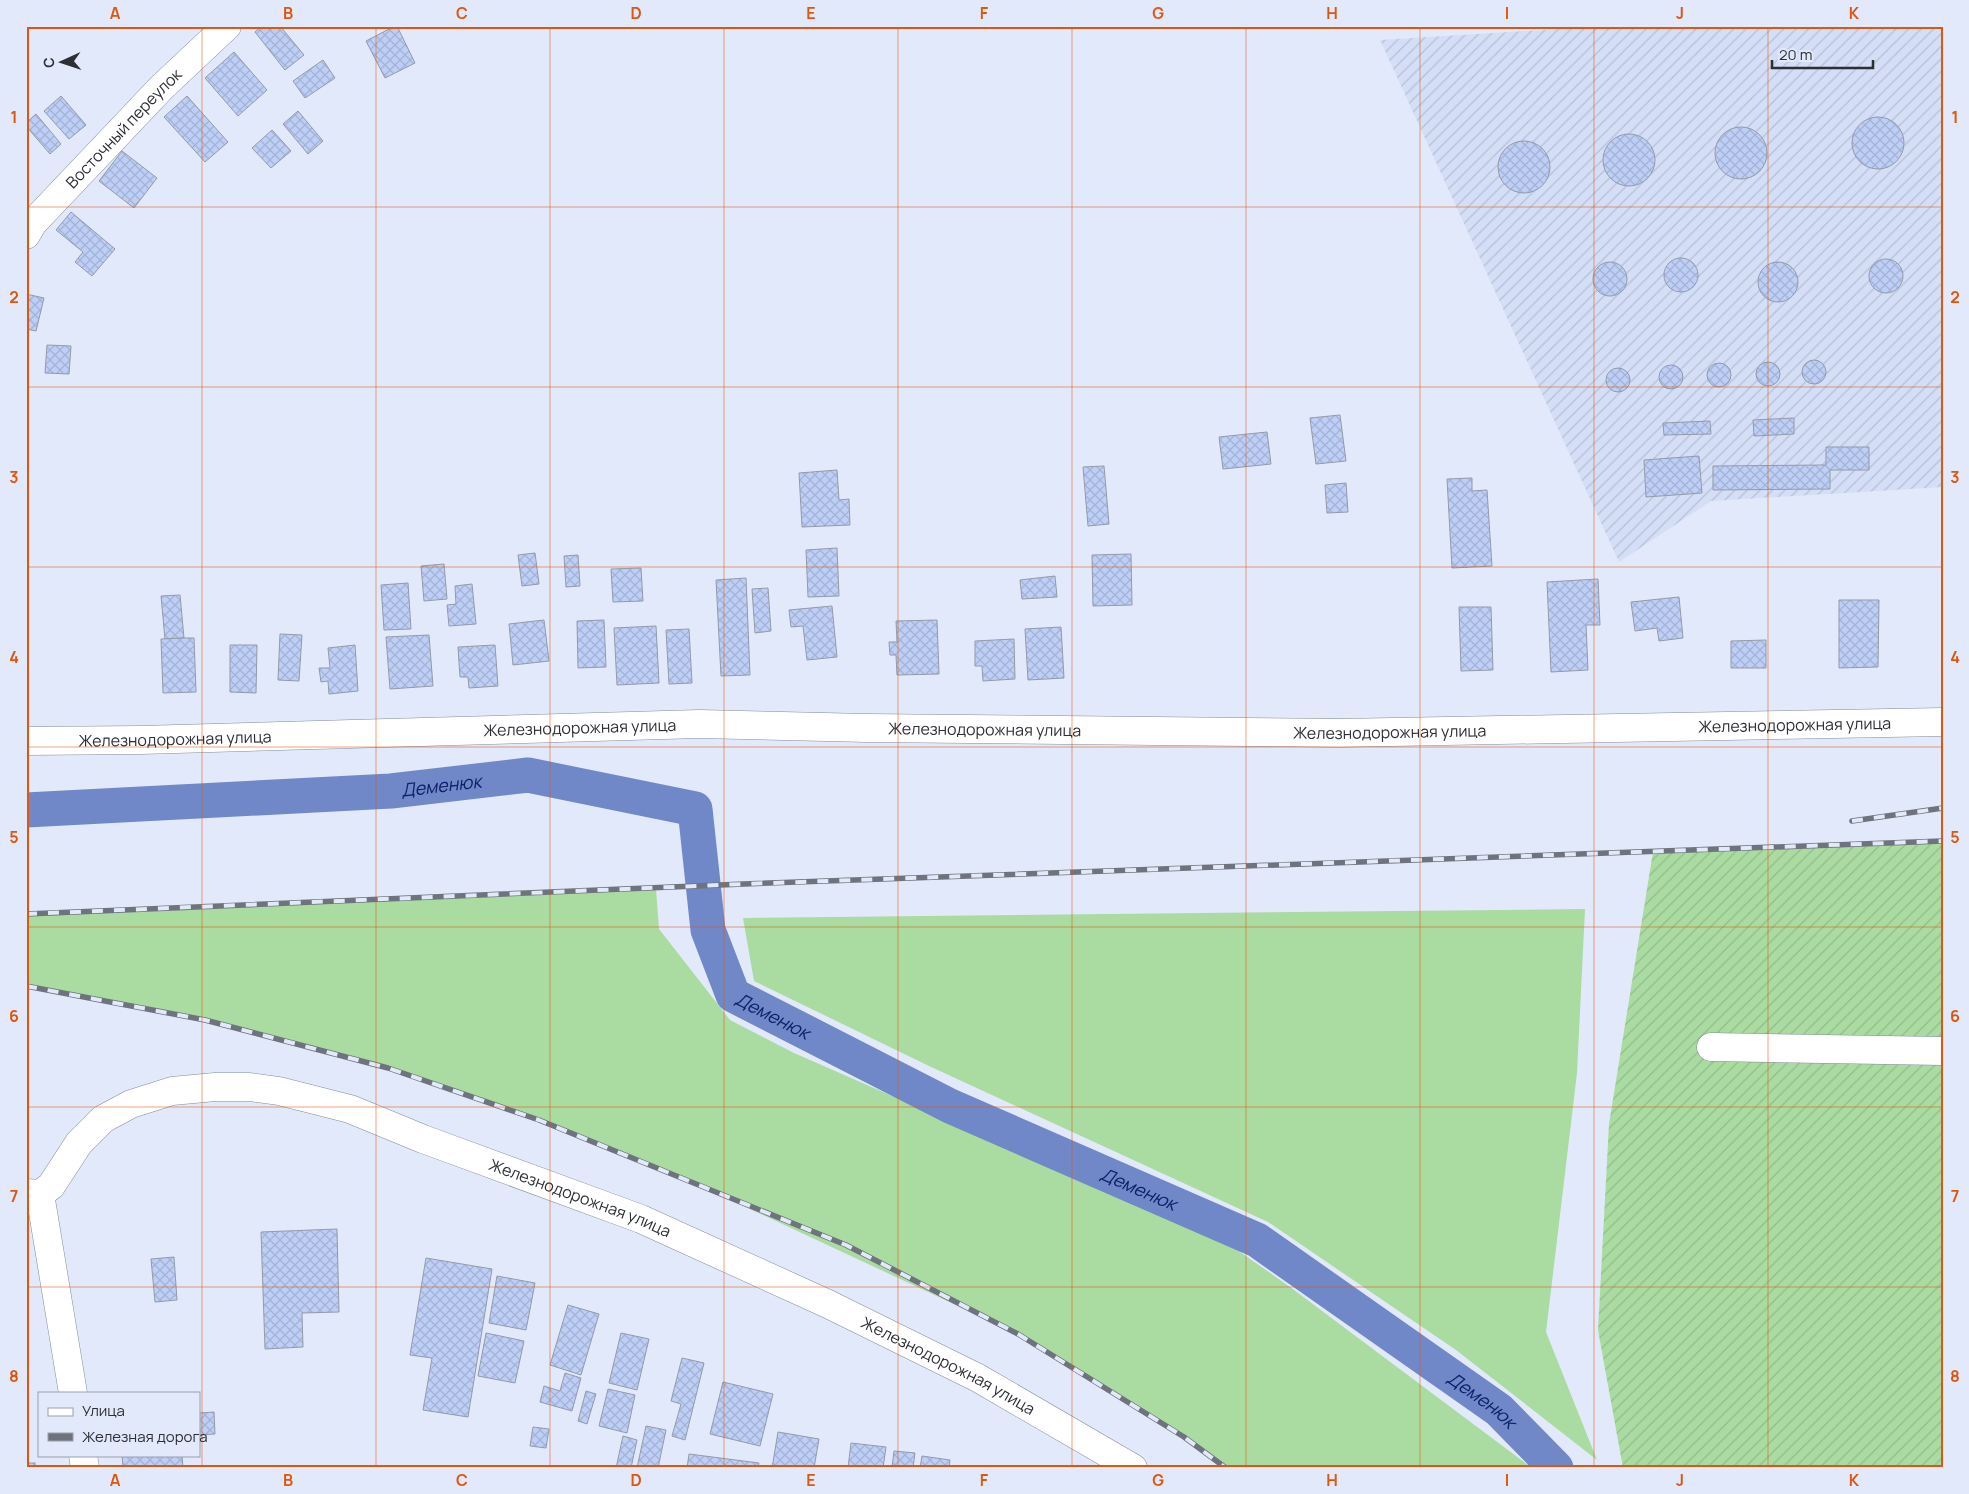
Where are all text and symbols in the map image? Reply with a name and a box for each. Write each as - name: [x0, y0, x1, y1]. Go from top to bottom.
- text: A: [110, 2, 121, 24]
- text: B: [283, 2, 293, 24]
- text: C: [456, 2, 468, 24]
- text: D: [630, 2, 642, 24]
- text: E: [806, 2, 816, 24]
- text: F: [980, 2, 989, 24]
- text: G: [1152, 2, 1164, 24]
- text: H: [1326, 2, 1338, 24]
- text: I: [1505, 2, 1509, 24]
- text: J: [1676, 2, 1684, 24]
- text: K: [1849, 2, 1860, 24]
- north arrow: [38, 38, 88, 88]
- scale bar: [1772, 38, 1873, 70]
- text: 20 m: [1779, 44, 1812, 65]
- text: С: [39, 57, 58, 68]
- street label: Восточный переулок: [61, 63, 187, 193]
- text: 1: [10, 106, 18, 128]
- text: 1: [1951, 106, 1959, 128]
- text: 2: [9, 286, 19, 308]
- text: 2: [1950, 286, 1960, 308]
- text: 3: [9, 466, 19, 488]
- text: 3: [1950, 466, 1960, 488]
- text: 4: [9, 646, 19, 668]
- text: 4: [1950, 646, 1960, 668]
- street label: Железнодорожная улица: [1698, 712, 1891, 737]
- street label: Железнодорожная улица: [483, 714, 677, 741]
- street label: Железнодорожная улица: [888, 717, 1081, 741]
- street label: Железнодорожная улица: [1293, 719, 1486, 744]
- street label: Железнодорожная улица: [78, 725, 272, 752]
- water label: Деменюк: [400, 768, 486, 802]
- text: 5: [9, 826, 19, 848]
- text: 5: [1950, 826, 1960, 848]
- water label: Деменюк: [732, 986, 817, 1046]
- text: 6: [9, 1005, 19, 1027]
- text: 6: [1950, 1005, 1960, 1027]
- street label: Железнодорожная улица: [486, 1153, 675, 1242]
- water label: Деменюк: [1097, 1161, 1183, 1217]
- text: 7: [10, 1185, 18, 1207]
- text: 7: [1951, 1185, 1959, 1207]
- street label: Железнодорожная улица: [858, 1311, 1039, 1420]
- text: 8: [9, 1365, 19, 1387]
- text: 8: [1950, 1365, 1960, 1387]
- water label: Деменюк: [1443, 1366, 1524, 1435]
- legend: [38, 1392, 200, 1456]
- text: Улица: [82, 1400, 125, 1421]
- text: Железная дорога: [82, 1426, 207, 1447]
- text: A: [110, 1469, 121, 1491]
- text: B: [283, 1469, 293, 1491]
- text: C: [456, 1469, 468, 1491]
- text: D: [630, 1469, 642, 1491]
- text: E: [806, 1469, 816, 1491]
- text: F: [980, 1469, 989, 1491]
- text: G: [1152, 1469, 1164, 1491]
- text: H: [1326, 1469, 1338, 1491]
- text: I: [1505, 1469, 1509, 1491]
- text: J: [1676, 1469, 1684, 1491]
- text: K: [1849, 1469, 1860, 1491]

